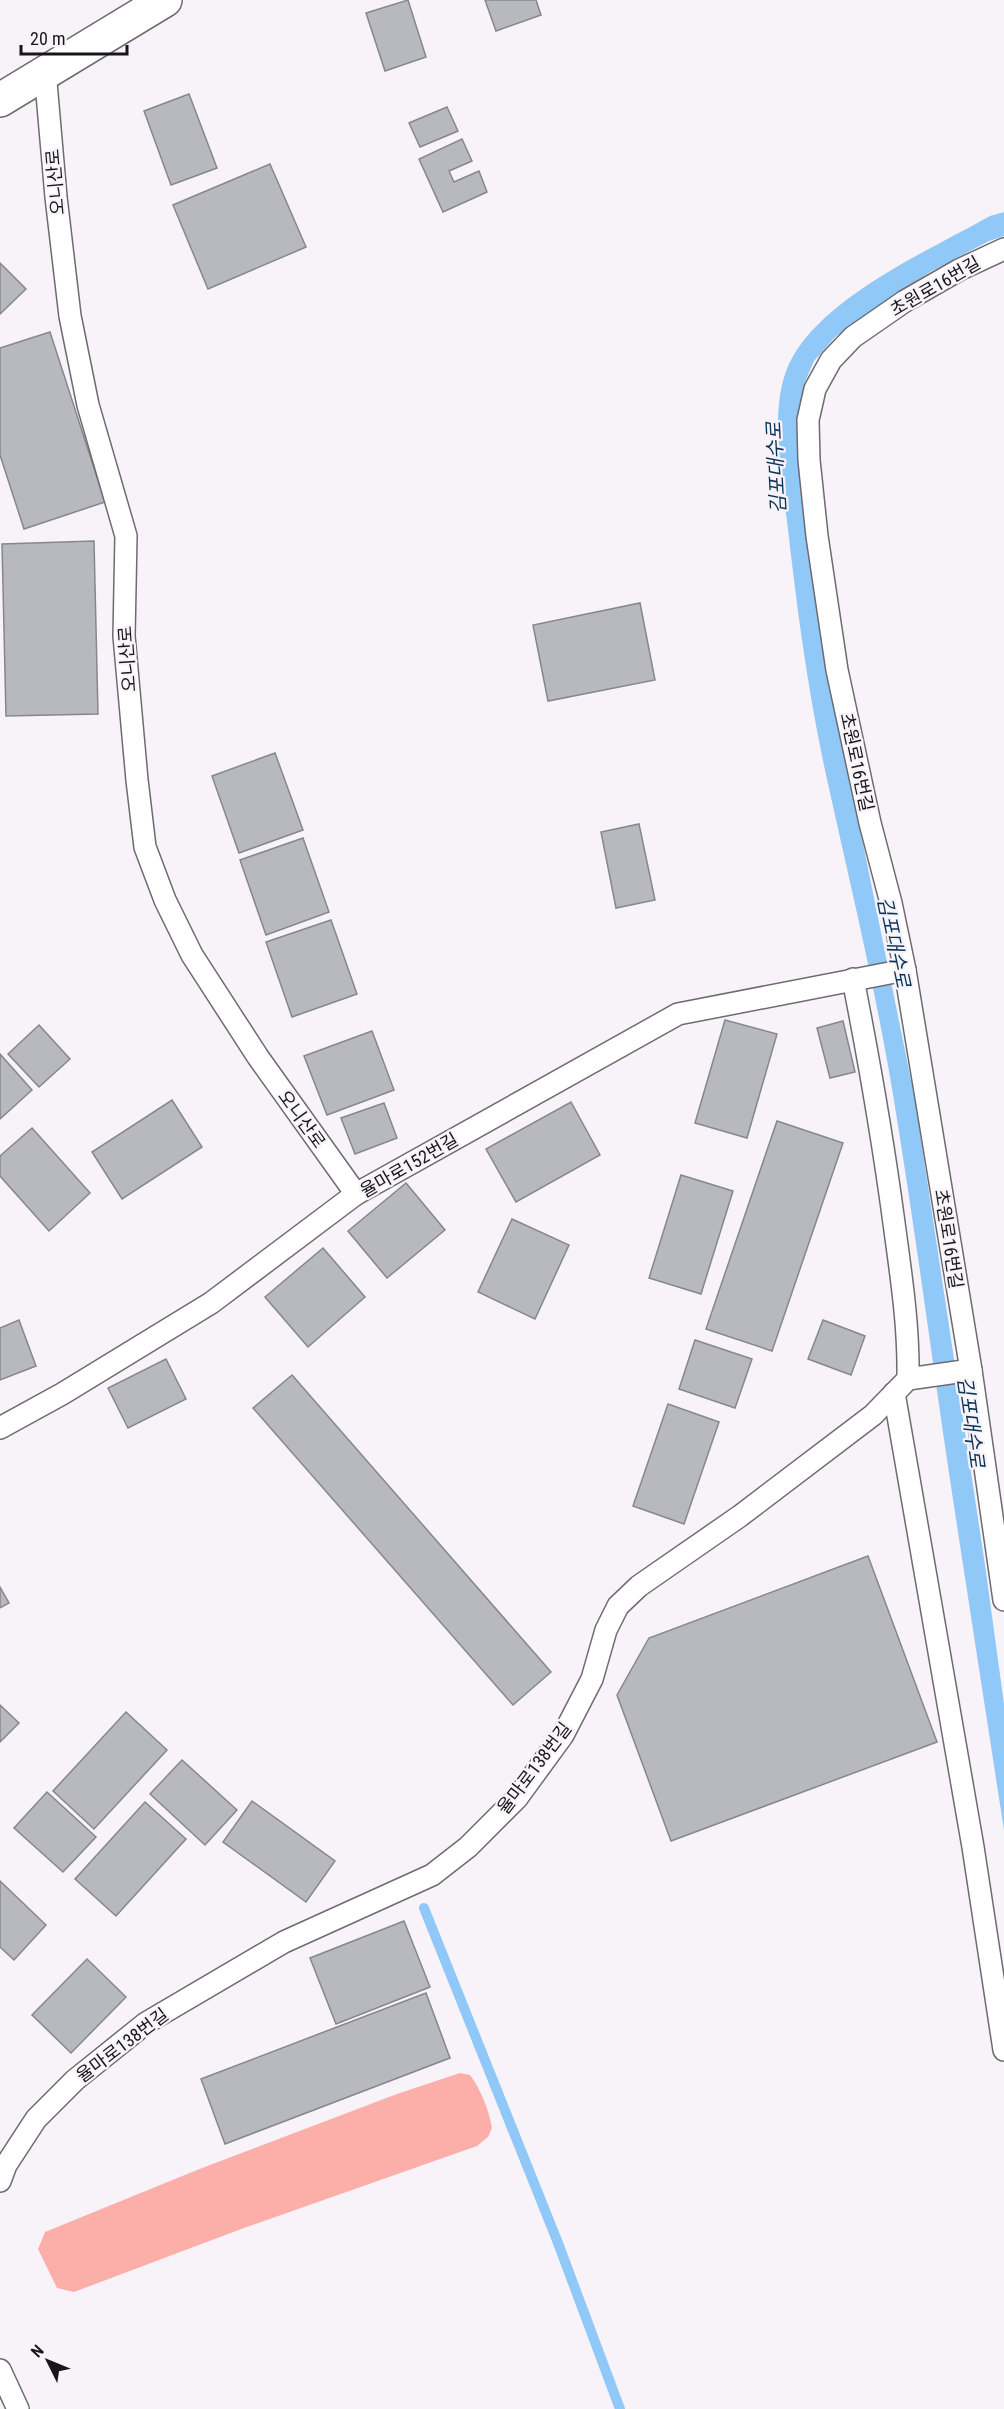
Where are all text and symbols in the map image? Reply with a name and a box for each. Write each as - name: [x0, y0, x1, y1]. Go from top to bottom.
- scale bar: [21, 18, 128, 56]
- text: 20 m: [30, 28, 65, 49]
- street label: 오니산로: [42, 148, 68, 216]
- street label: 초원로16번길: [886, 252, 984, 320]
- water label: 김포대수로: [762, 420, 790, 515]
- street label: 오니산로: [114, 625, 140, 693]
- street label: 초원로16번길: [836, 711, 878, 813]
- water label: 김포대수로: [873, 895, 916, 991]
- street label: 오니산로: [274, 1086, 330, 1152]
- street label: 율마로152번길: [356, 1129, 462, 1201]
- street label: 초원로16번길: [931, 1188, 967, 1290]
- water label: 김포대수로: [953, 1375, 990, 1471]
- street label: 율마로138번길: [493, 1718, 575, 1818]
- street label: 율마로138번길: [72, 2004, 172, 2086]
- north arrow: [18, 2331, 78, 2391]
- text: N: [27, 2341, 48, 2361]

